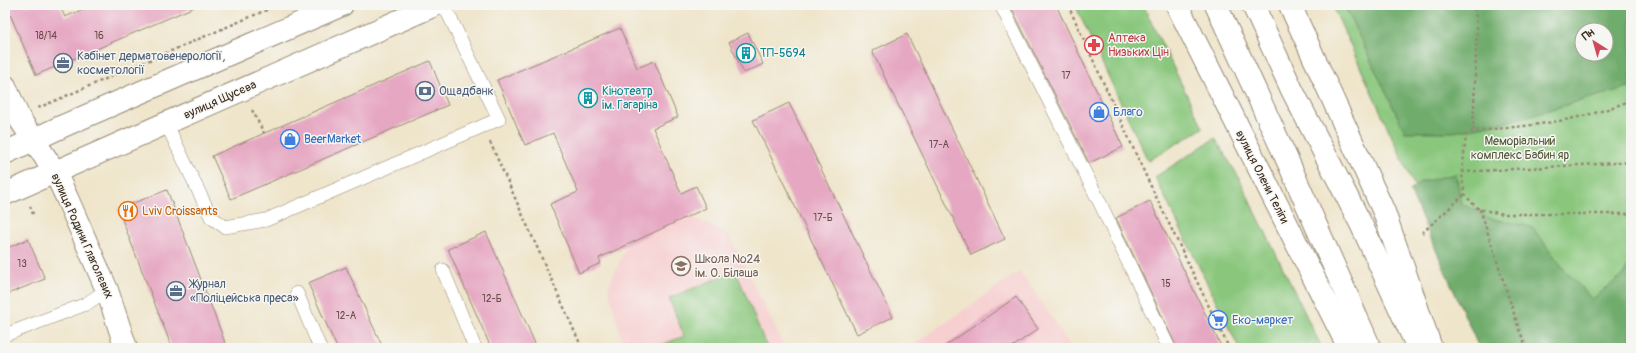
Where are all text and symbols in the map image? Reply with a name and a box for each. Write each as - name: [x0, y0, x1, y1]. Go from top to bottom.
- north arrow: [1574, 22, 1614, 62]
- text: Пн: [1580, 25, 1597, 43]
- house number: 18/14: [35, 30, 57, 42]
- house number: 16: [94, 30, 104, 42]
- place label: Аптека Низьких Цін: [1108, 31, 1169, 60]
- pharmacy icon: Аптека Низьких Цін: [1083, 34, 1105, 56]
- building icon: ТП-5694: [735, 42, 757, 64]
- place label: ТП-5694: [760, 46, 806, 61]
- place label: Кабінет дерматовенерології, косметології: [77, 49, 225, 78]
- office icon: Кабінет дерматовенерології, косметології: [52, 52, 74, 74]
- house number: 17: [1061, 70, 1071, 82]
- street label: вулиця Щусєва: [181, 77, 259, 123]
- bank icon: Ощадбанк: [414, 80, 436, 102]
- place label: Ощадбанк: [439, 84, 494, 99]
- place label: Кінотеатр ім. Гагаріна: [602, 84, 658, 113]
- building icon: Кінотеатр ім. Гагаріна: [577, 87, 599, 109]
- shop icon: Благо: [1088, 101, 1110, 123]
- place label: Благо: [1113, 105, 1143, 120]
- shop icon: BeerMarket: [279, 128, 301, 150]
- street label: вулиця Олени Теліги: [1232, 128, 1292, 227]
- place label: BeerMarket: [304, 132, 361, 147]
- park label: Меморіальний комплекс Бабин яр: [1471, 134, 1569, 163]
- house number: 17-А: [929, 139, 949, 151]
- street label: вулиця Родини Глаголєвих: [48, 171, 116, 301]
- restaurant icon: Lviv Croissants: [117, 200, 139, 222]
- place label: Lviv Croissants: [142, 204, 218, 219]
- house number: 17-Б: [813, 212, 833, 224]
- place label: Школа №24 ім. О. Білаша: [695, 252, 760, 281]
- school or university icon: Школа №24 ім. О. Білаша: [670, 255, 692, 277]
- house number: 13: [17, 258, 27, 270]
- place label: Журнал «Поліцейська преса»: [188, 277, 299, 306]
- house number: 15: [1161, 278, 1171, 290]
- office icon: Журнал «Поліцейська преса»: [165, 280, 187, 302]
- house number: 12-Б: [482, 293, 502, 305]
- supermarket icon: Еко-маркет: [1207, 309, 1229, 331]
- house number: 12-А: [336, 310, 357, 322]
- place label: Еко-маркет: [1232, 313, 1293, 328]

